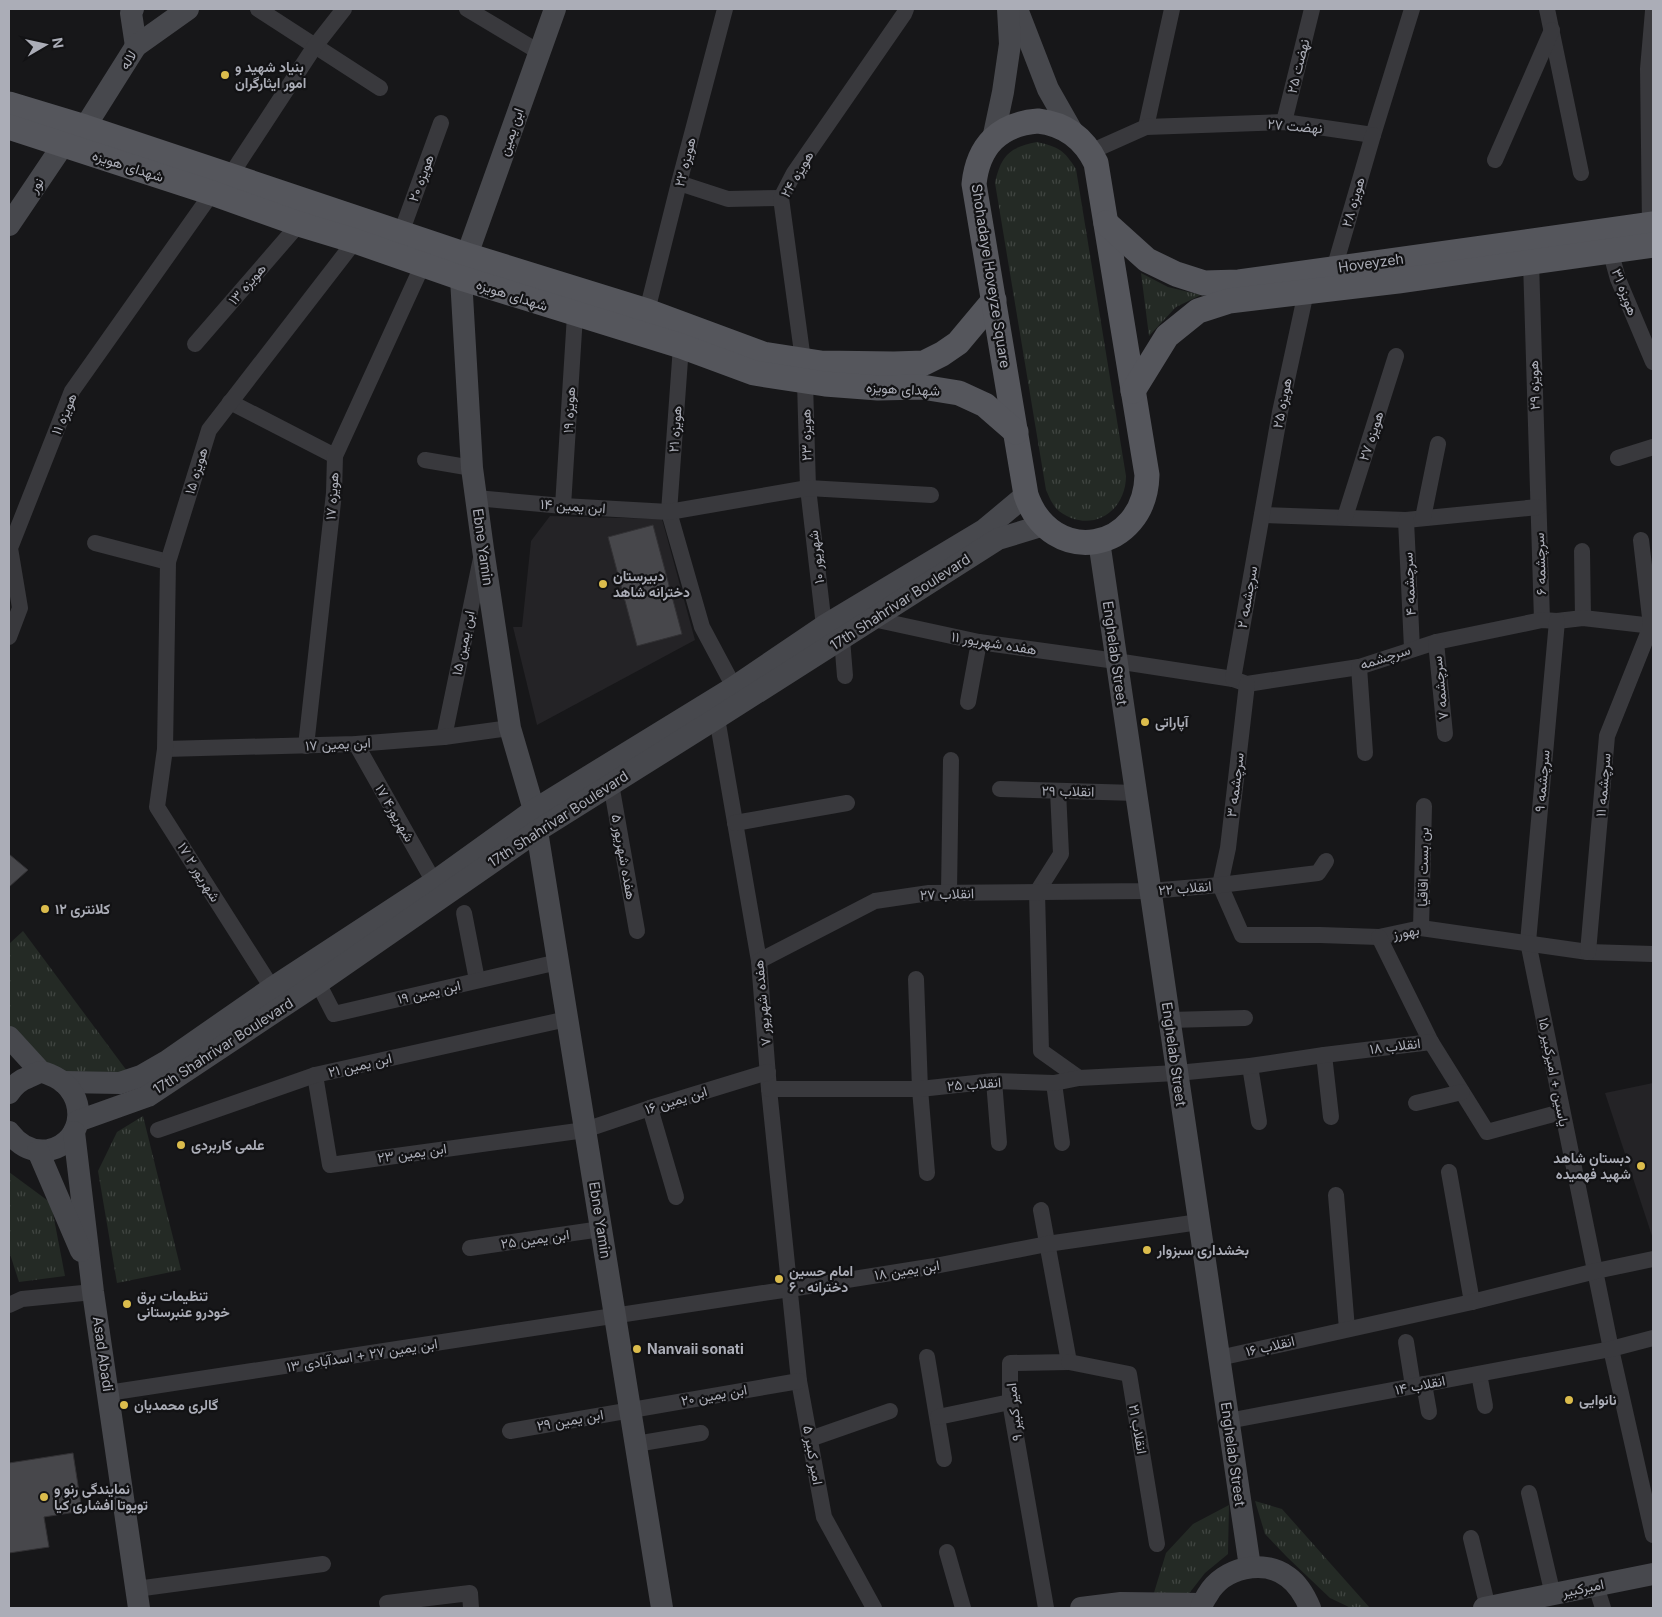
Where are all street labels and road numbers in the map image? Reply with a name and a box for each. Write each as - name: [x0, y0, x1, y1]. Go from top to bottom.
- street label: نهضت ۲۵: [1283, 37, 1313, 95]
- street label: لاله: [115, 47, 140, 72]
- street label: ابن یمین: [494, 106, 528, 158]
- street label: نهضت ۲۷: [1267, 115, 1323, 137]
- street label: هویزه ۲۲: [670, 135, 700, 189]
- street label: شهدای هویزه: [90, 146, 166, 186]
- street label: هویزه ۲۴: [776, 147, 818, 201]
- street label: هویزه ۲۰: [404, 152, 438, 204]
- street label: نور: [24, 174, 48, 197]
- street label: هویزه ۲۸: [1337, 175, 1369, 229]
- street label: Shohadaye Hoveyze Square: [969, 183, 1014, 369]
- street label: Hoveyzeh: [1337, 250, 1405, 276]
- street label: هویزه ۱۳: [224, 259, 270, 308]
- street label: هویزه ۳۱: [1608, 266, 1642, 318]
- street label: شهدای هویزه: [474, 275, 550, 315]
- street label: هویزه ۲۹: [1524, 360, 1544, 410]
- street label: هویزه ۲۵: [1268, 376, 1296, 430]
- street label: شهدای هویزه: [866, 378, 940, 400]
- street label: هویزه ۱۹: [559, 386, 579, 434]
- street label: هویزه ۱۱: [47, 390, 81, 438]
- street label: هویزه ۲۱: [664, 405, 686, 453]
- street label: هویزه ۲۳: [797, 409, 815, 461]
- street label: هویزه ۲۷: [1355, 409, 1388, 463]
- street label: هویزه ۱۵: [180, 445, 212, 497]
- street label: هویزه ۱۷: [321, 471, 343, 521]
- street label: ابن یمین ۱۴: [540, 495, 606, 517]
- street label: Ebne Yamin: [470, 507, 497, 587]
- street label: شهریور ۱۰: [804, 529, 828, 585]
- street label: سرچشمه ۶: [1530, 532, 1551, 596]
- street label: 17th Shahrivar Boulevard: [826, 550, 973, 653]
- street label: سرچشمه ۴: [1398, 552, 1421, 616]
- street label: سرچشمه ۲: [1233, 564, 1262, 630]
- street label: Enghelab Street: [1100, 600, 1131, 707]
- street label: ابن یمین ۱۵: [447, 609, 479, 677]
- street label: هفده شهریور ۱۱: [950, 627, 1038, 659]
- street label: سرچشمه: [1358, 640, 1413, 675]
- street label: سرچشمه ۷: [1428, 655, 1453, 721]
- street label: ابن یمین ۱۷: [305, 733, 371, 755]
- street label: سرچشمه ۹: [1530, 749, 1555, 813]
- street label: سرچشمه ۳: [1222, 752, 1249, 818]
- street label: سرچشمه ۱۱: [1591, 752, 1616, 818]
- street label: 17th Shahrivar Boulevard: [484, 767, 631, 870]
- street label: ۱۷ شهریور۴: [371, 781, 419, 845]
- street label: انقلاب ۲۹: [1041, 782, 1095, 800]
- street label: هفده شهریور ۵: [608, 813, 640, 901]
- street label: بن بست اقاقیا: [1413, 827, 1433, 907]
- street label: ۱۷ شهریور ۲: [174, 839, 224, 905]
- street label: انقلاب ۲۲: [1158, 877, 1212, 899]
- street label: انقلاب ۲۷: [919, 884, 975, 904]
- street label: بهورز: [1390, 921, 1421, 943]
- street label: هفده شهریور ۷: [749, 959, 775, 1047]
- street label: ابن یمین ۱۹: [396, 976, 462, 1008]
- street label: 17th Shahrivar Boulevard: [149, 994, 296, 1097]
- street label: Enghelab Street: [1159, 1001, 1190, 1108]
- street label: یاسین + امیرکبیر ۱۵: [1535, 1016, 1573, 1128]
- street label: انقلاب ۱۸: [1369, 1034, 1421, 1058]
- street label: ابن یمین ۲۱: [326, 1049, 394, 1081]
- street label: انقلاب ۲۵: [946, 1073, 1002, 1095]
- street label: ابن یمین ۱۶: [643, 1082, 709, 1118]
- street label: ابن یمین ۲۳: [376, 1139, 448, 1167]
- street label: Ebne Yamin: [586, 1180, 615, 1260]
- street label: ابن یمین ۲۵: [500, 1225, 570, 1253]
- street label: ابن یمین ۱۸: [873, 1256, 941, 1284]
- street label: Asad Abadi: [90, 1315, 117, 1393]
- street label: انقلاب ۱۶: [1244, 1332, 1296, 1360]
- street label: ابن یمین ۲۷ + اسدآبادی ۱۳: [285, 1334, 439, 1376]
- street label: انقلاب ۱۴: [1393, 1371, 1447, 1399]
- street label: ابن یمین ۲۰: [680, 1380, 748, 1410]
- street label: امیر کبیر ۹: [1002, 1382, 1026, 1442]
- street label: Enghelab Street: [1218, 1401, 1249, 1508]
- street label: انقلاب ۲۱: [1125, 1403, 1151, 1455]
- street label: ابن یمین ۲۹: [535, 1405, 605, 1435]
- street label: امیر کبیر ۵: [799, 1424, 827, 1486]
- street label: امیرکبیر: [1559, 1575, 1606, 1601]

